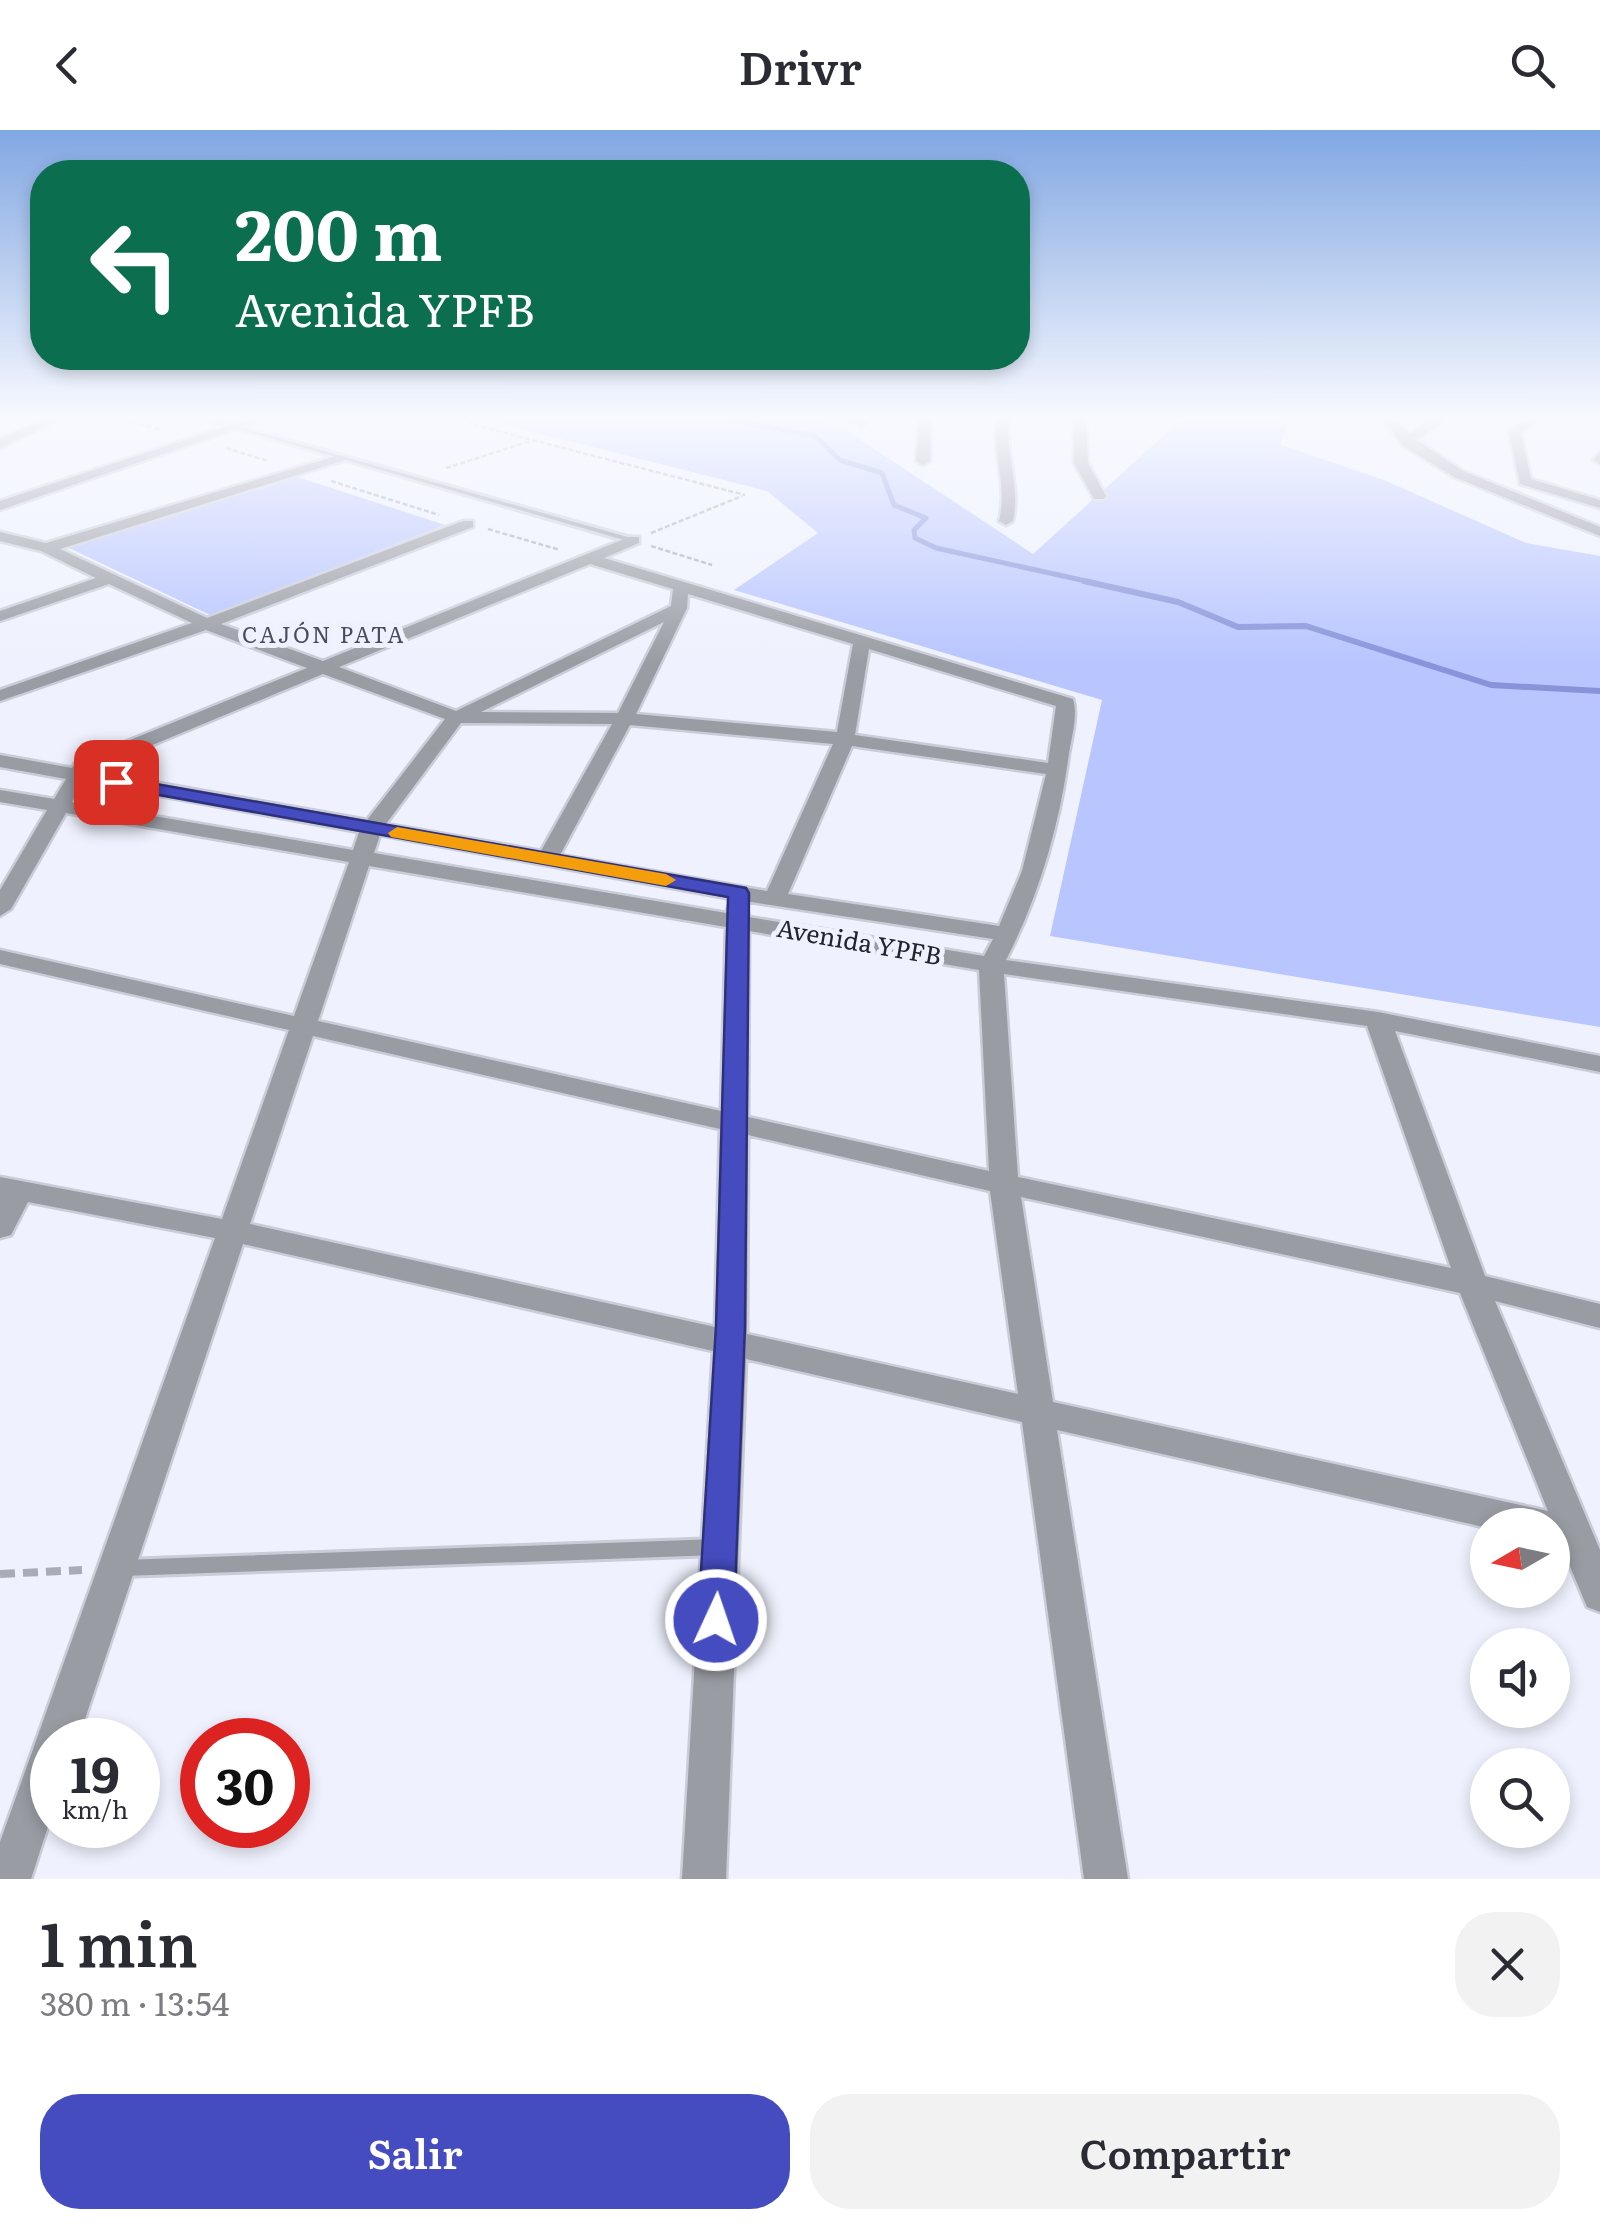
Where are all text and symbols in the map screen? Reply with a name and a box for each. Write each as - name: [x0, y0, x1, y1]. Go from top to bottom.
- text: Drivr: [738, 32, 862, 99]
- icon: back: [40, 38, 95, 93]
- icon: search: [1505, 38, 1560, 93]
- text: 200 m: [235, 179, 443, 283]
- icon: left: [70, 200, 200, 330]
- text: Avenida YPFB: [235, 274, 535, 341]
- district label: CAJÓN PATA: [242, 617, 406, 650]
- pin: [74, 740, 159, 825]
- icon: arrive: [89, 755, 144, 810]
- street label: Avenida YPFB: [774, 908, 944, 973]
- north arrow: [1470, 1508, 1570, 1608]
- map controls: [1470, 1508, 1570, 1848]
- position arrow: [664, 1568, 768, 1672]
- button: sound: [1470, 1628, 1570, 1728]
- speed limit sign: 30: [180, 1718, 310, 1848]
- text: 19: [70, 1734, 120, 1808]
- button: search: [1470, 1748, 1570, 1848]
- text: km/h: [62, 1790, 128, 1827]
- text: 1 min: [40, 1896, 198, 1985]
- button: close: [1455, 1912, 1560, 2017]
- text: 380 m · 13:54: [40, 1978, 229, 2026]
- button: Salir: [40, 2094, 790, 2209]
- button: Compartir: [810, 2094, 1560, 2209]

